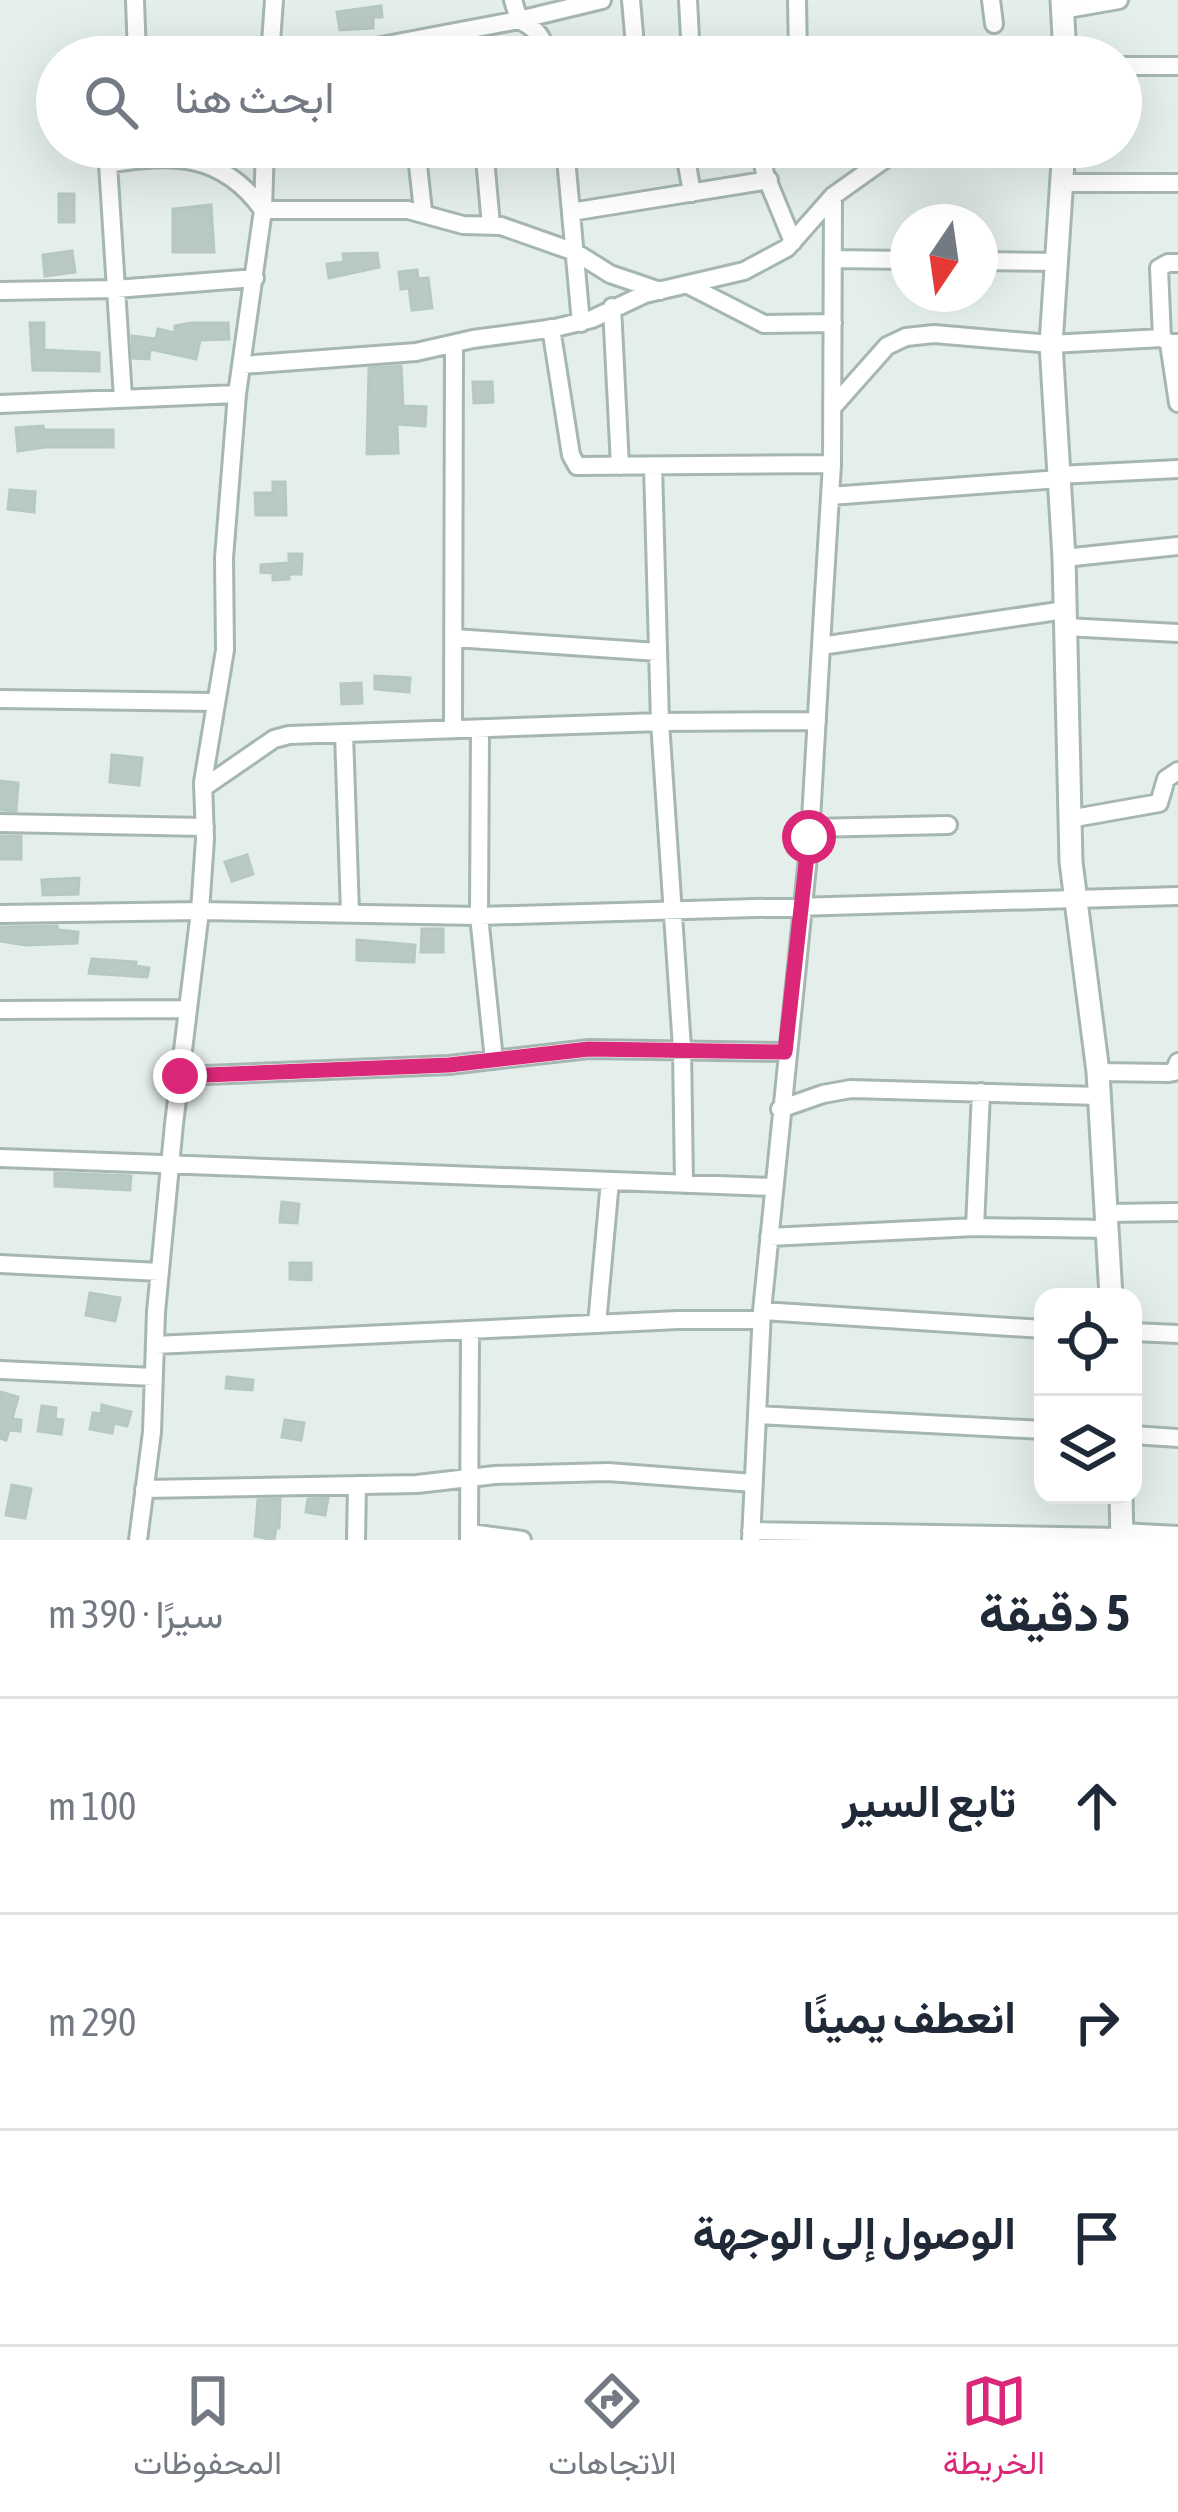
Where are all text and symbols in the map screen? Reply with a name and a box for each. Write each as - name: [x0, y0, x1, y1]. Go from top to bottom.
- search box: [36, 36, 1142, 168]
- icon: search: [78, 69, 144, 135]
- text: ابحث هنا: [174, 71, 335, 123]
- north arrow: [890, 204, 998, 312]
- route start: [782, 810, 836, 864]
- route end: [153, 1049, 207, 1103]
- map controls: [1034, 1288, 1142, 1504]
- button: locate: [1034, 1288, 1142, 1396]
- button: layers: [1034, 1396, 1142, 1504]
- text: 5 دقيقة: [979, 1583, 1130, 1642]
- text: سيرًا · 390 m: [48, 1592, 223, 1636]
- icon: ahead: [1064, 1773, 1130, 1839]
- text: تابع السير: [842, 1775, 1016, 1827]
- text: 100 m: [48, 1784, 136, 1828]
- icon: right: [1064, 1989, 1130, 2055]
- text: انعطف يمينًا: [802, 1991, 1016, 2043]
- text: 290 m: [48, 2000, 136, 2044]
- icon: arrive: [1064, 2205, 1130, 2271]
- text: الوصول إلى الوجهة: [693, 2207, 1016, 2259]
- tab: المحفوظات: [133, 2368, 282, 2492]
- tab: الاتجاهات: [548, 2368, 676, 2492]
- tab: الخريطة: [943, 2368, 1045, 2492]

